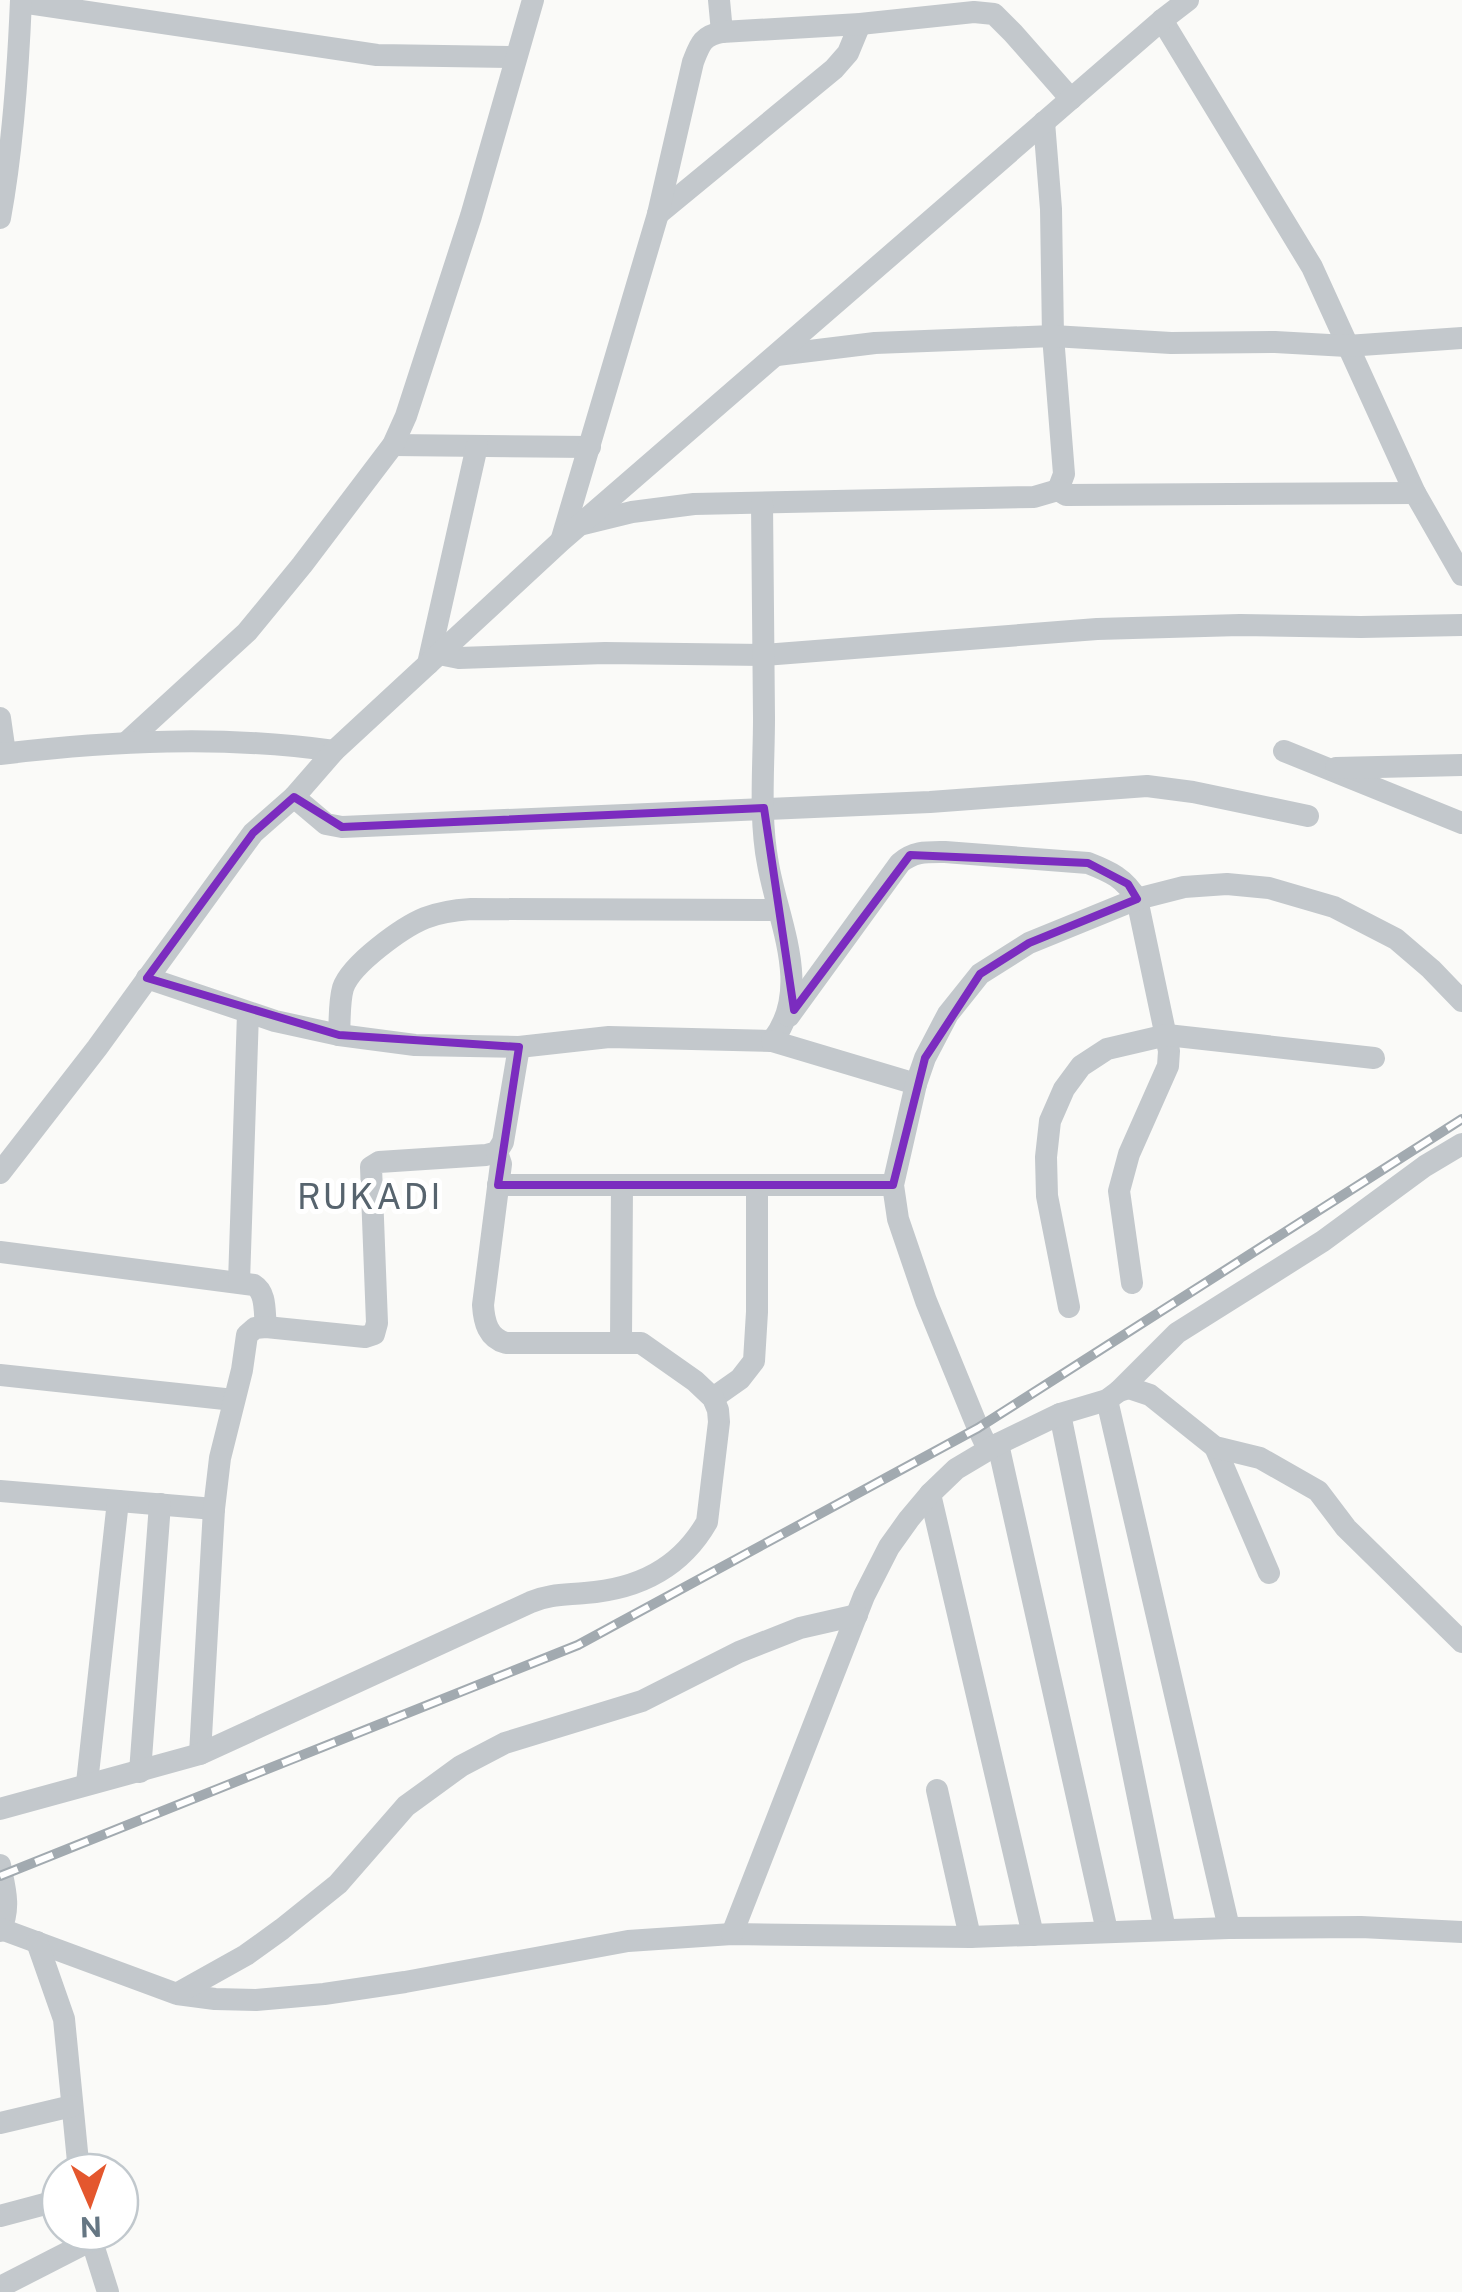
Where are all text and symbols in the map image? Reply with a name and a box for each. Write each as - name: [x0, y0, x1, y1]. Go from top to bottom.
- district label: RUKADI: [297, 1176, 443, 1217]
- north arrow: [40, 2152, 140, 2252]
- text: N: [79, 2211, 102, 2244]

